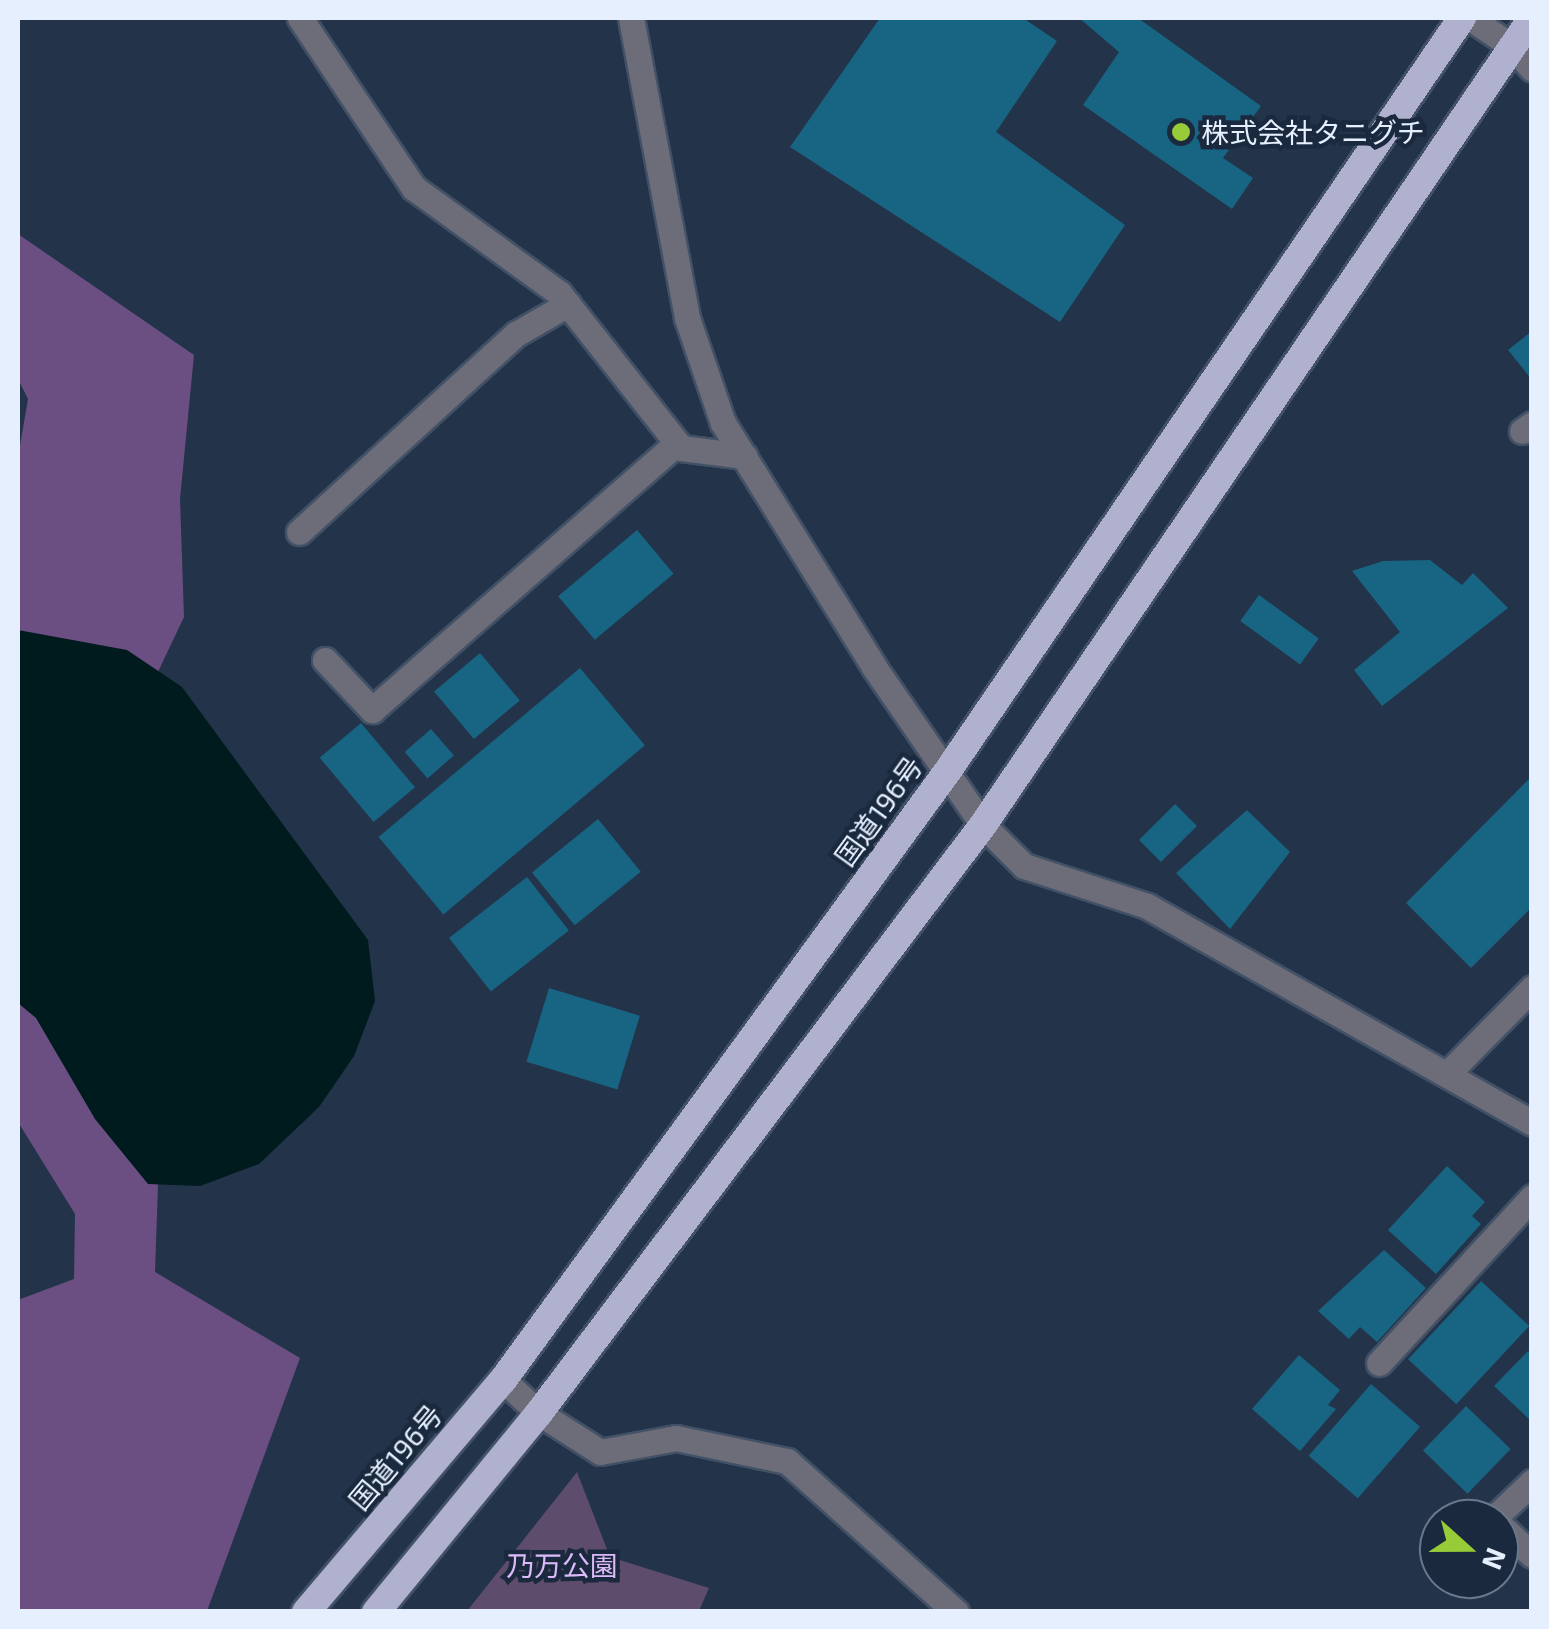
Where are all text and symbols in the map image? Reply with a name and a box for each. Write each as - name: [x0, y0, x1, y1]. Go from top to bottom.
- place label: 株式会社タニグチ: [1201, 115, 1425, 149]
- marker: 株式会社タニグチ: [1170, 121, 1192, 143]
- street label: 国道196号: [827, 750, 929, 872]
- street label: 国道196号: [341, 1397, 449, 1517]
- north arrow: [1419, 1499, 1519, 1599]
- text: N: [1476, 1544, 1515, 1575]
- park label: 乃万公園: [506, 1548, 618, 1582]

